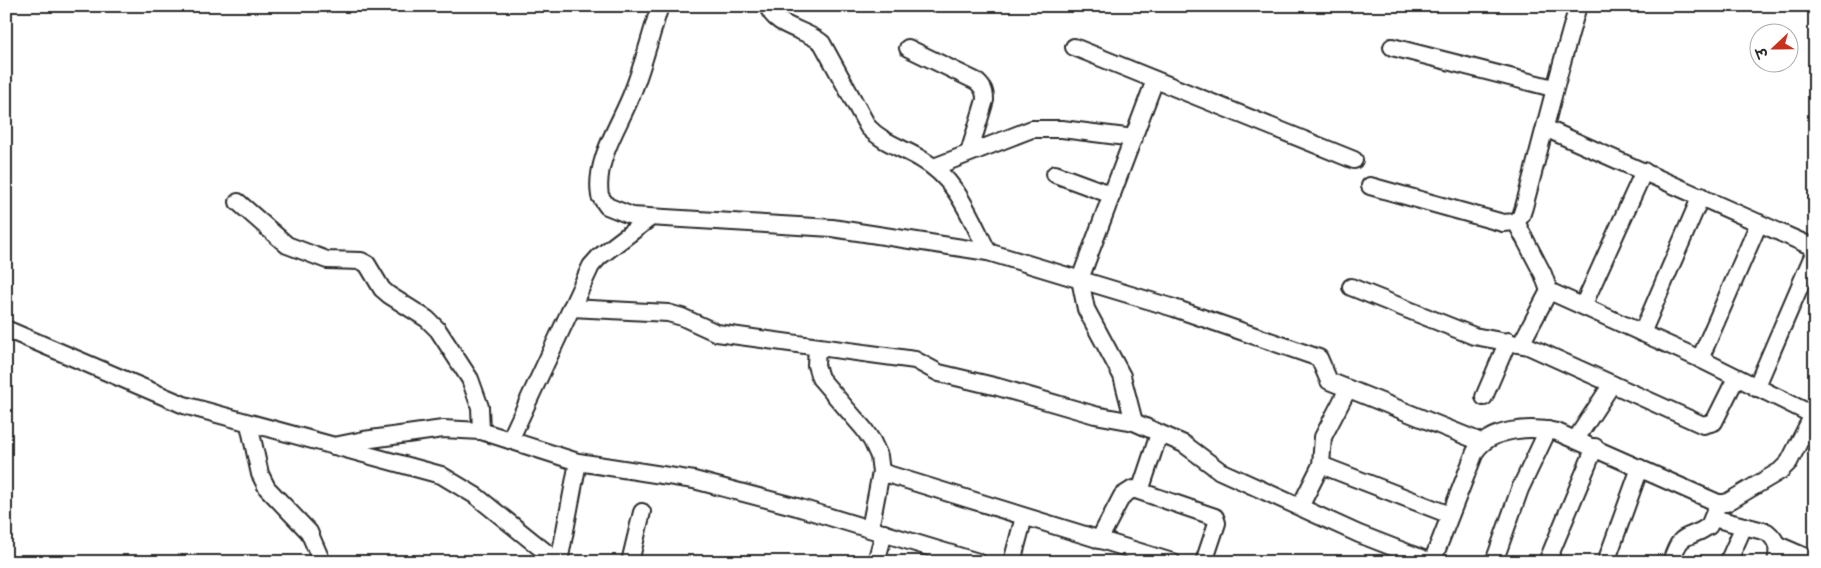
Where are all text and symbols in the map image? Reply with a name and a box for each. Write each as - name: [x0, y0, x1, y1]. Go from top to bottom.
- north arrow: [1748, 22, 1798, 72]
- text: उ: [1752, 44, 1773, 62]

